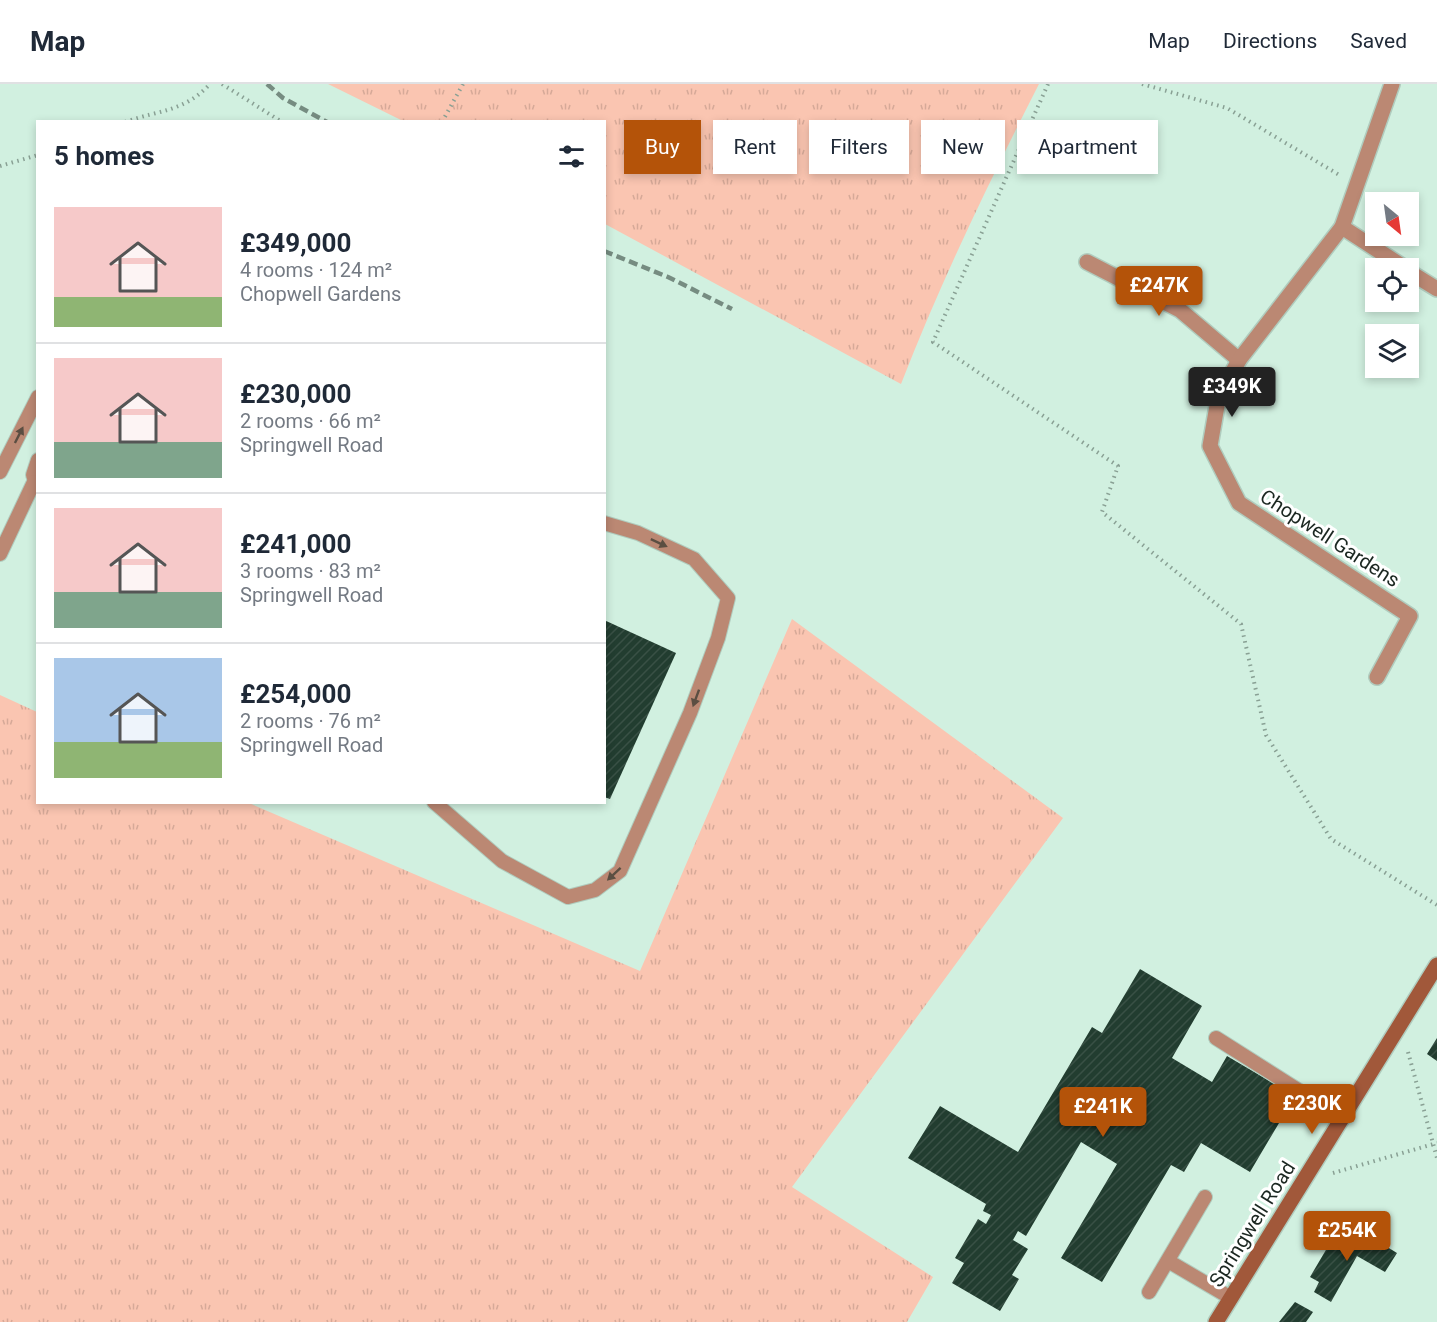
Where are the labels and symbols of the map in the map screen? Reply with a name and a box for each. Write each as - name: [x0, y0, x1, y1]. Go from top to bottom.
- north arrow: [1365, 192, 1419, 246]
- pin: £247K: [1117, 266, 1201, 317]
- pin: £349K: [1190, 367, 1274, 418]
- one-way arrow: [14, 426, 23, 443]
- street label: Chopwell Gardens: [1256, 484, 1404, 592]
- one-way arrow: [651, 538, 668, 547]
- one-way arrow: [690, 689, 700, 707]
- one-way arrow: [607, 867, 622, 881]
- pin: £230K: [1270, 1084, 1354, 1135]
- pin: £241K: [1061, 1087, 1145, 1138]
- street label: Springwell Road: [1204, 1157, 1300, 1291]
- pin: £254K: [1305, 1211, 1389, 1262]

